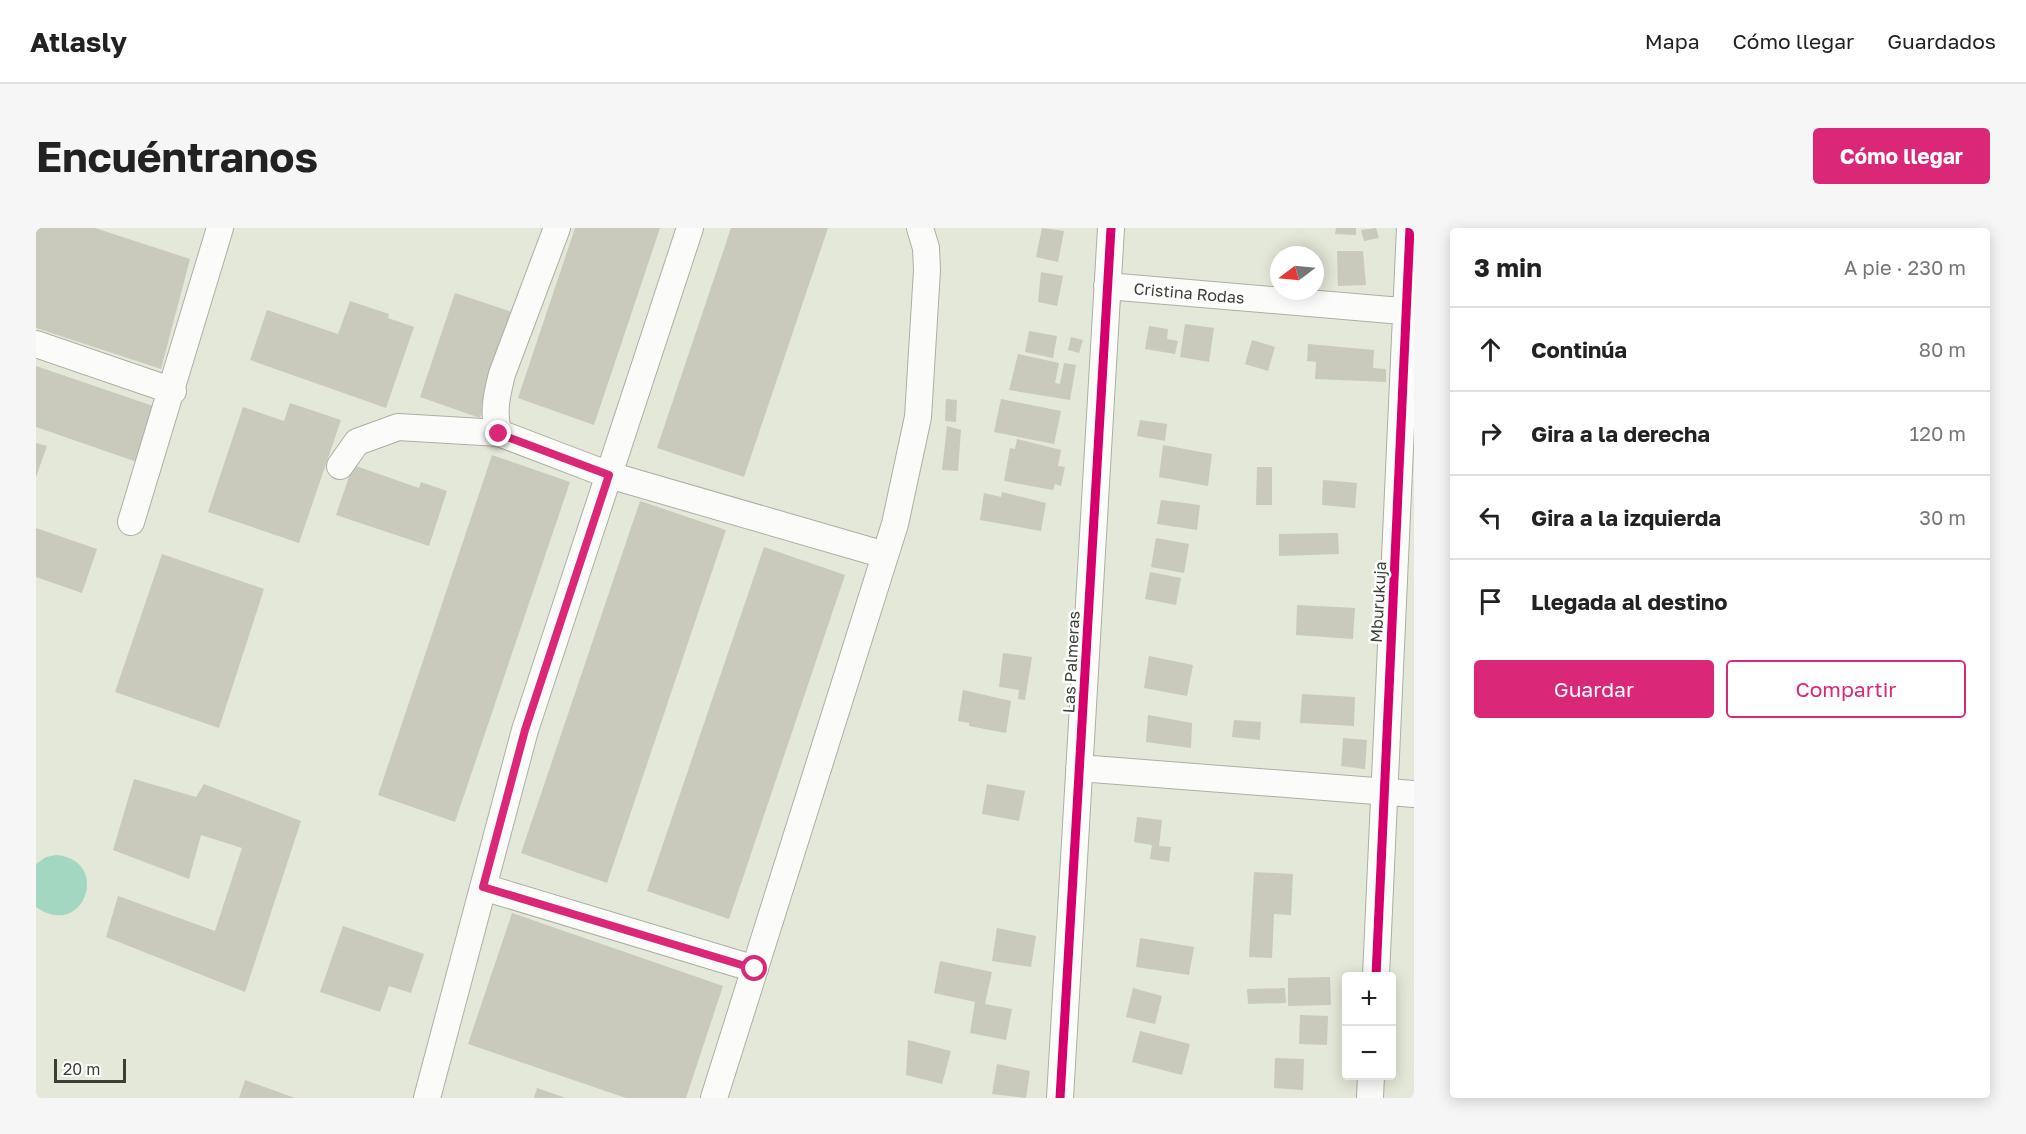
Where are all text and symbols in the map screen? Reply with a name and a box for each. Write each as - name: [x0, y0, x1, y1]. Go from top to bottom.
- text: Atlasly: [30, 25, 127, 58]
- text: Mapa: [1645, 28, 1700, 54]
- text: Cómo llegar: [1733, 28, 1854, 54]
- text: Guardados: [1887, 28, 1996, 54]
- button: Cómo llegar: [1813, 128, 1990, 184]
- text: Encuéntranos: [36, 131, 318, 181]
- north arrow: [1270, 246, 1324, 300]
- text: 3 min: [1474, 252, 1542, 283]
- text: A pie · 230 m: [1844, 255, 1966, 279]
- street label: Cristina Rodas: [1133, 278, 1245, 308]
- icon: ahead: [1474, 333, 1507, 366]
- text: Continúa: [1531, 336, 1627, 363]
- text: 80 m: [1919, 337, 1966, 361]
- icon: right: [1474, 417, 1507, 450]
- route end: [485, 420, 511, 446]
- text: Gira a la derecha: [1531, 420, 1710, 447]
- text: 120 m: [1910, 421, 1966, 445]
- icon: left: [1474, 501, 1507, 534]
- text: Gira a la izquierda: [1531, 504, 1721, 531]
- text: 30 m: [1919, 505, 1966, 529]
- street label: Mburukuja: [1366, 561, 1390, 643]
- icon: arrive: [1474, 585, 1507, 618]
- text: Llegada al destino: [1531, 588, 1728, 615]
- street label: Las Palmeras: [1058, 610, 1084, 714]
- button: Guardar: [1474, 660, 1714, 718]
- button: Compartir: [1726, 660, 1966, 718]
- route start: [741, 955, 767, 981]
- map controls: [1342, 972, 1396, 1080]
- button: +: [1342, 972, 1396, 1026]
- button: −: [1342, 1026, 1396, 1080]
- scale bar: [54, 1056, 126, 1084]
- text: 20 m: [63, 1059, 100, 1079]

